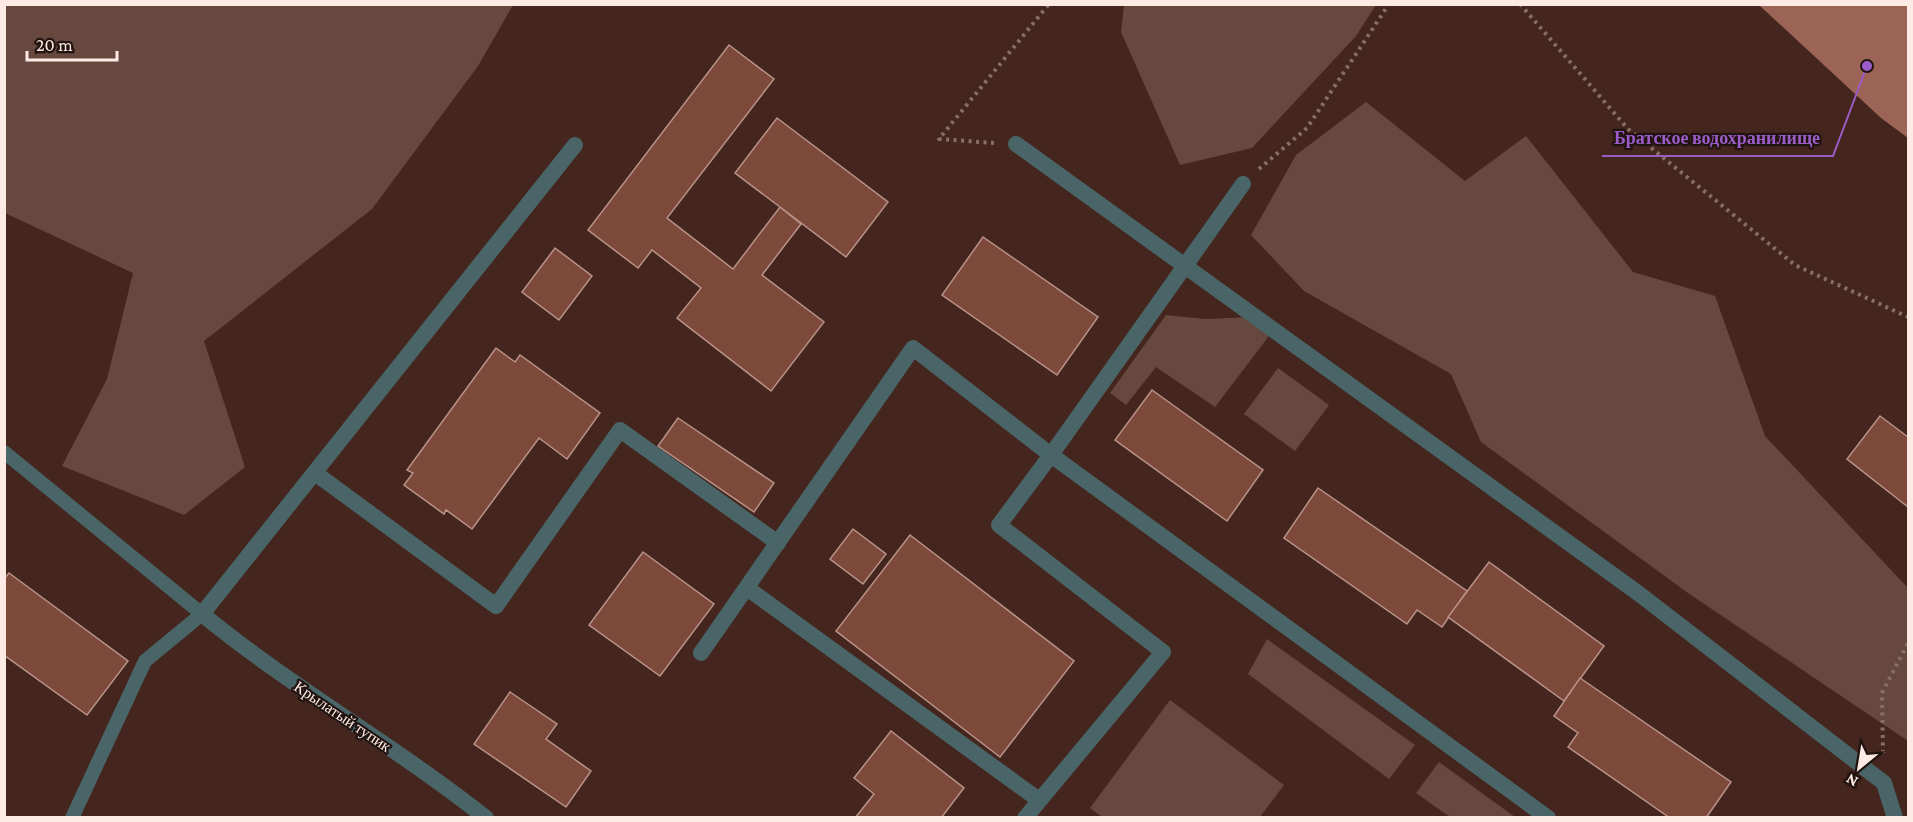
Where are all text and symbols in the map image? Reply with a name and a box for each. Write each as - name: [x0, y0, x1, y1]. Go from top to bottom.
- scale bar: [27, 24, 117, 62]
- text: 20 m: [36, 35, 73, 55]
- callout: Братское водохранилище: [1602, 120, 1833, 156]
- text: Братское водохранилище: [1614, 128, 1820, 148]
- street label: Крылатый тупик: [291, 678, 395, 756]
- north arrow: [1829, 738, 1889, 798]
- text: N: [1843, 770, 1861, 791]

